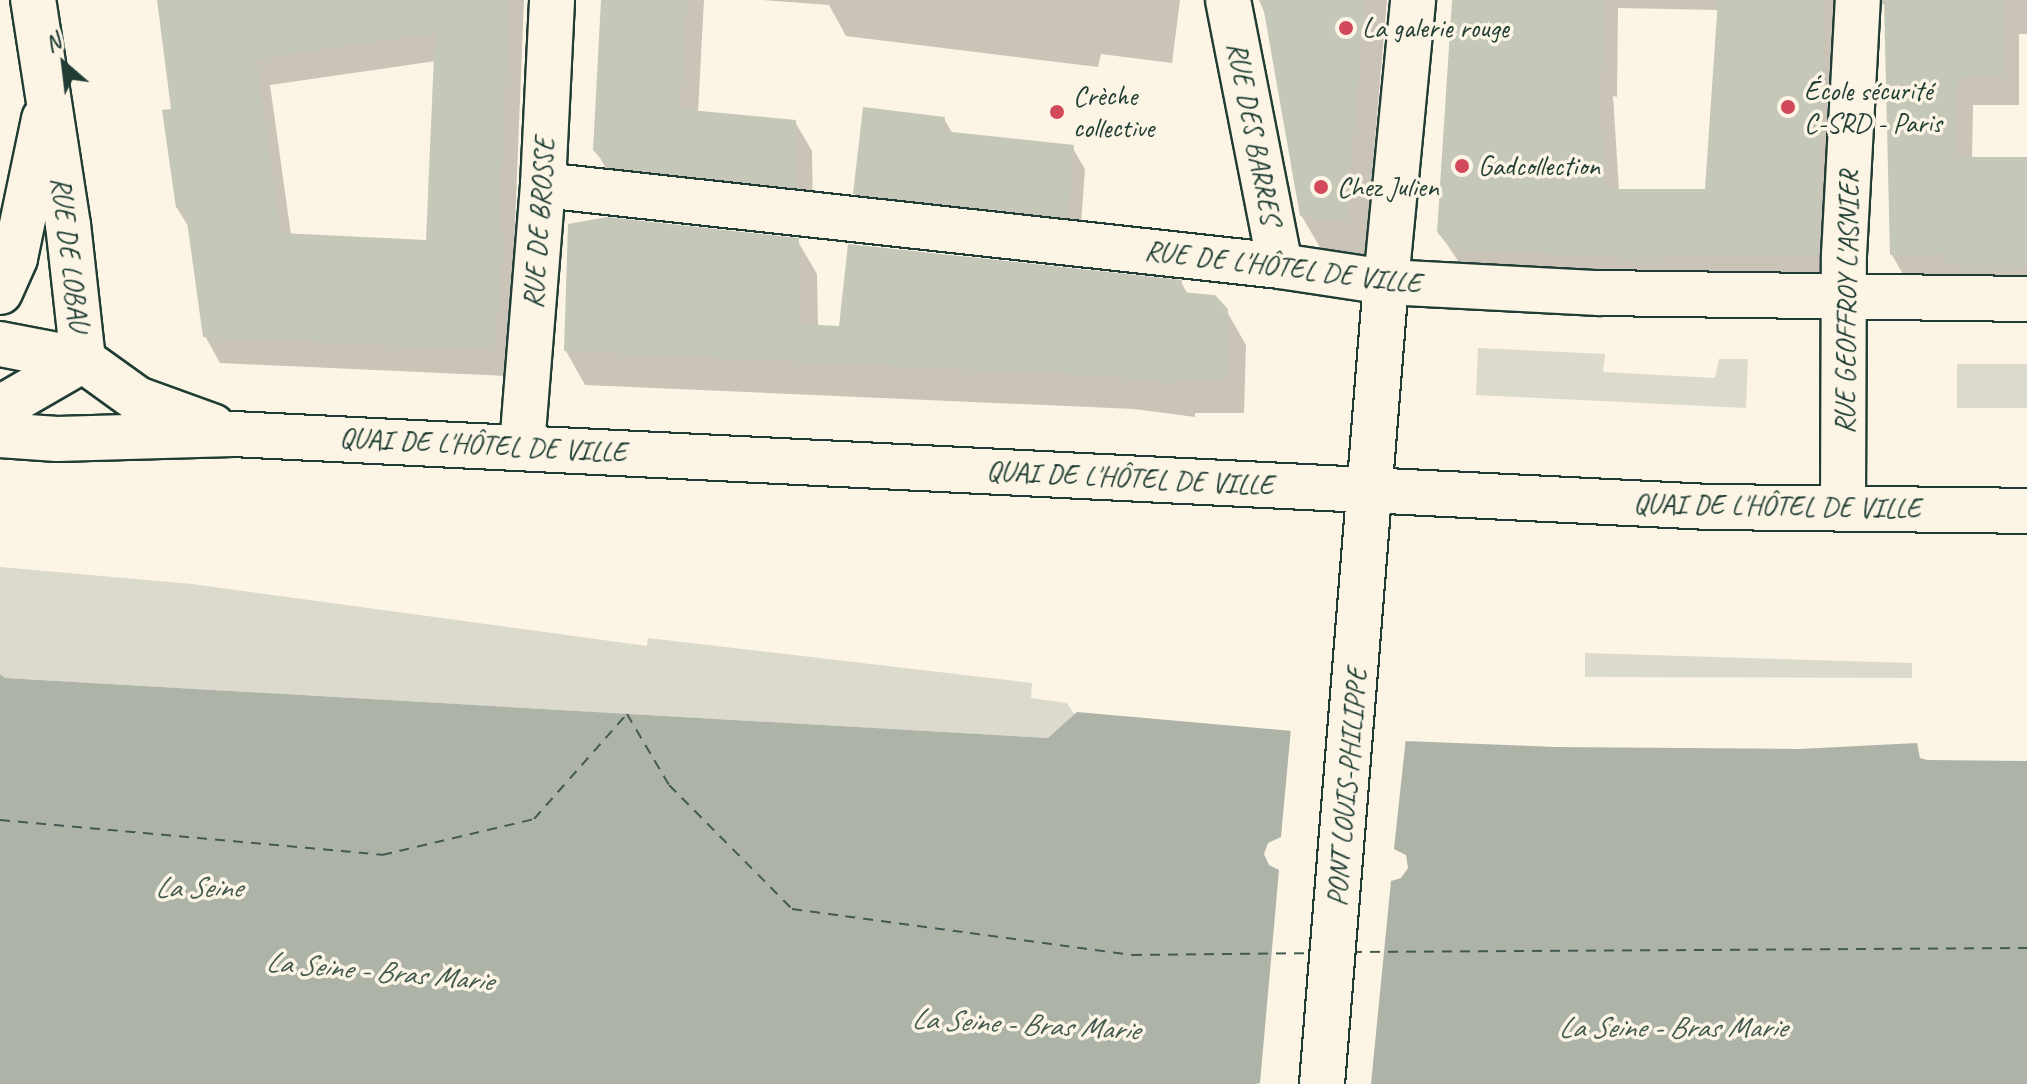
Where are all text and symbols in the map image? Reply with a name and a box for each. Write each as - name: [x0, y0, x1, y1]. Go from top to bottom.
- place label: La galerie rouge: [1362, 11, 1510, 45]
- marker: La galerie rouge: [1337, 19, 1355, 37]
- north arrow: [24, 24, 104, 104]
- text: N: [40, 27, 65, 58]
- street label: RUE DES BARRES: [1220, 39, 1288, 227]
- place label: École sécurité C-SRD - Paris: [1804, 74, 1942, 140]
- place label: Crèche collective: [1073, 79, 1154, 145]
- marker: École sécurité C-SRD - Paris: [1779, 98, 1797, 116]
- marker: Crèche collective: [1048, 103, 1066, 121]
- street label: RUE DE BROSSE: [516, 136, 562, 310]
- place label: Gadcollection: [1478, 149, 1600, 183]
- marker: Gadcollection: [1453, 157, 1471, 175]
- street label: RUE GEOFFROY L'ASNIER: [1828, 169, 1866, 435]
- place label: Chez Julien: [1337, 170, 1438, 204]
- street label: RUE DE LOBAU: [44, 175, 96, 333]
- marker: Chez Julien: [1312, 178, 1330, 196]
- street label: RUE DE L'HÔTEL DE VILLE: [1143, 233, 1423, 301]
- street label: QUAI DE L'HÔTEL DE VILLE: [339, 421, 627, 469]
- street label: QUAI DE L'HÔTEL DE VILLE: [986, 454, 1274, 502]
- street label: QUAI DE L'HÔTEL DE VILLE: [1633, 487, 1921, 525]
- street label: PONT LOUIS-PHILIPPE: [1320, 666, 1374, 908]
- water label: La Seine: [155, 869, 241, 905]
- water label: La Seine - Bras Marie: [264, 943, 494, 999]
- water label: La Seine - Bras Marie: [910, 1000, 1140, 1048]
- water label: La Seine - Bras Marie: [1558, 1009, 1786, 1045]

